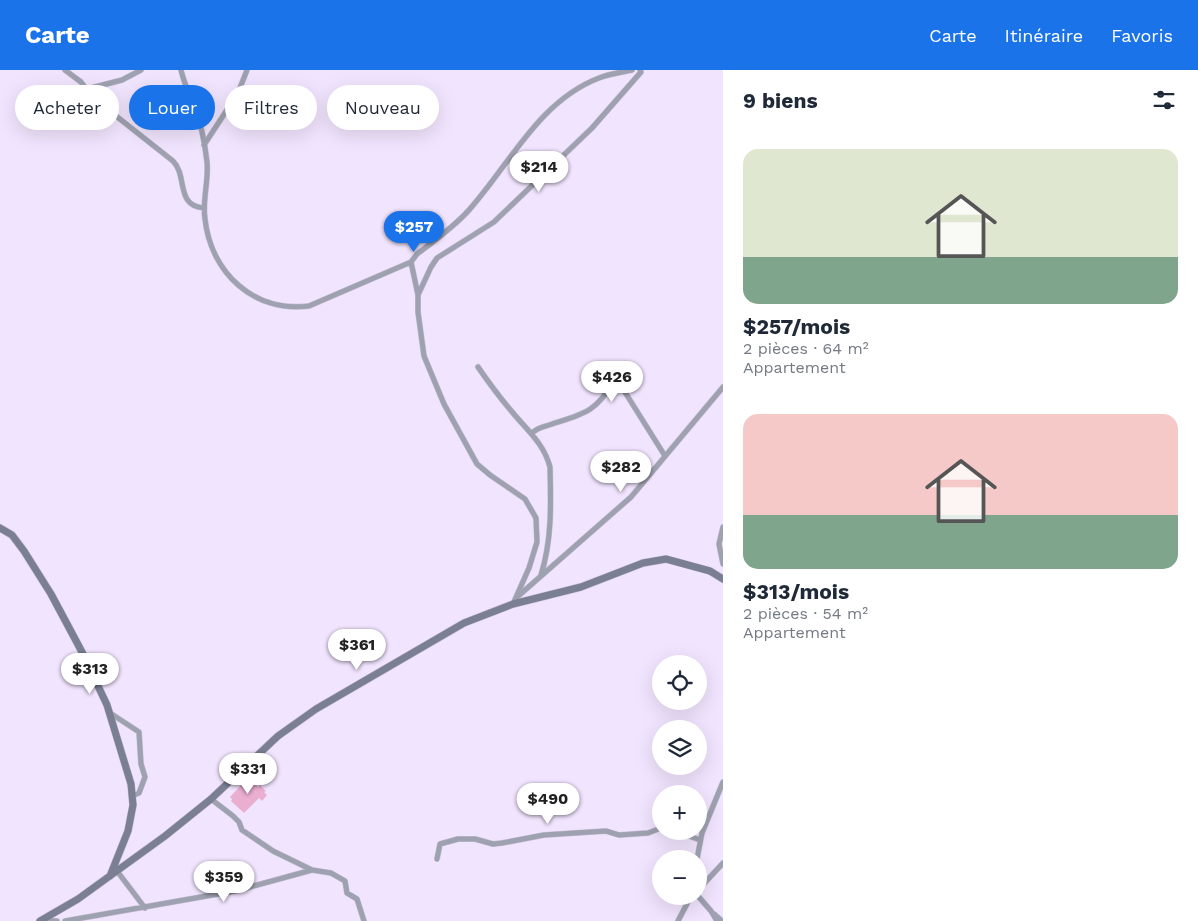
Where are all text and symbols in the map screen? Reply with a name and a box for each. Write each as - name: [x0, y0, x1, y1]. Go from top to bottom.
- text: Carte: [25, 21, 90, 49]
- text: Carte: [929, 25, 977, 46]
- text: Itinéraire: [1005, 25, 1083, 46]
- text: Favoris: [1111, 25, 1173, 46]
- chip: Acheter: [15, 85, 119, 130]
- chip: Louer: [129, 85, 215, 130]
- chip: Filtres: [225, 85, 317, 130]
- chip: Nouveau: [327, 85, 439, 130]
- icon: filters: [1150, 86, 1178, 114]
- text: 9 biens: [743, 88, 818, 113]
- pin: $214: [509, 150, 569, 193]
- text: $214: [520, 157, 558, 176]
- icon: home: [916, 181, 1006, 271]
- pin: $257: [384, 210, 444, 253]
- text: $257: [395, 217, 433, 236]
- text: $257/mois: [743, 314, 850, 339]
- text: 2 pièces · 64 m²: [743, 339, 869, 358]
- text: Appartement: [743, 358, 846, 377]
- pin: $426: [582, 360, 642, 403]
- text: $426: [592, 367, 632, 386]
- icon: home: [916, 446, 1006, 536]
- pin: $282: [591, 450, 651, 493]
- text: $282: [601, 457, 641, 476]
- text: $313/mois: [743, 579, 849, 604]
- text: 2 pièces · 54 m²: [743, 604, 868, 623]
- text: Appartement: [743, 623, 846, 642]
- pin: $361: [327, 628, 387, 671]
- text: $361: [339, 635, 375, 654]
- pin: $313: [60, 652, 120, 695]
- map controls: [652, 655, 707, 905]
- button: locate: [652, 655, 707, 710]
- text: $313: [72, 659, 108, 678]
- button: layers: [652, 720, 707, 775]
- pin: $331: [218, 752, 278, 795]
- text: $331: [230, 759, 266, 778]
- pin: $490: [518, 782, 578, 825]
- button: +: [652, 785, 707, 840]
- text: $490: [528, 789, 568, 808]
- button: −: [652, 850, 707, 905]
- pin: $359: [194, 860, 254, 903]
- text: $359: [205, 867, 243, 886]

